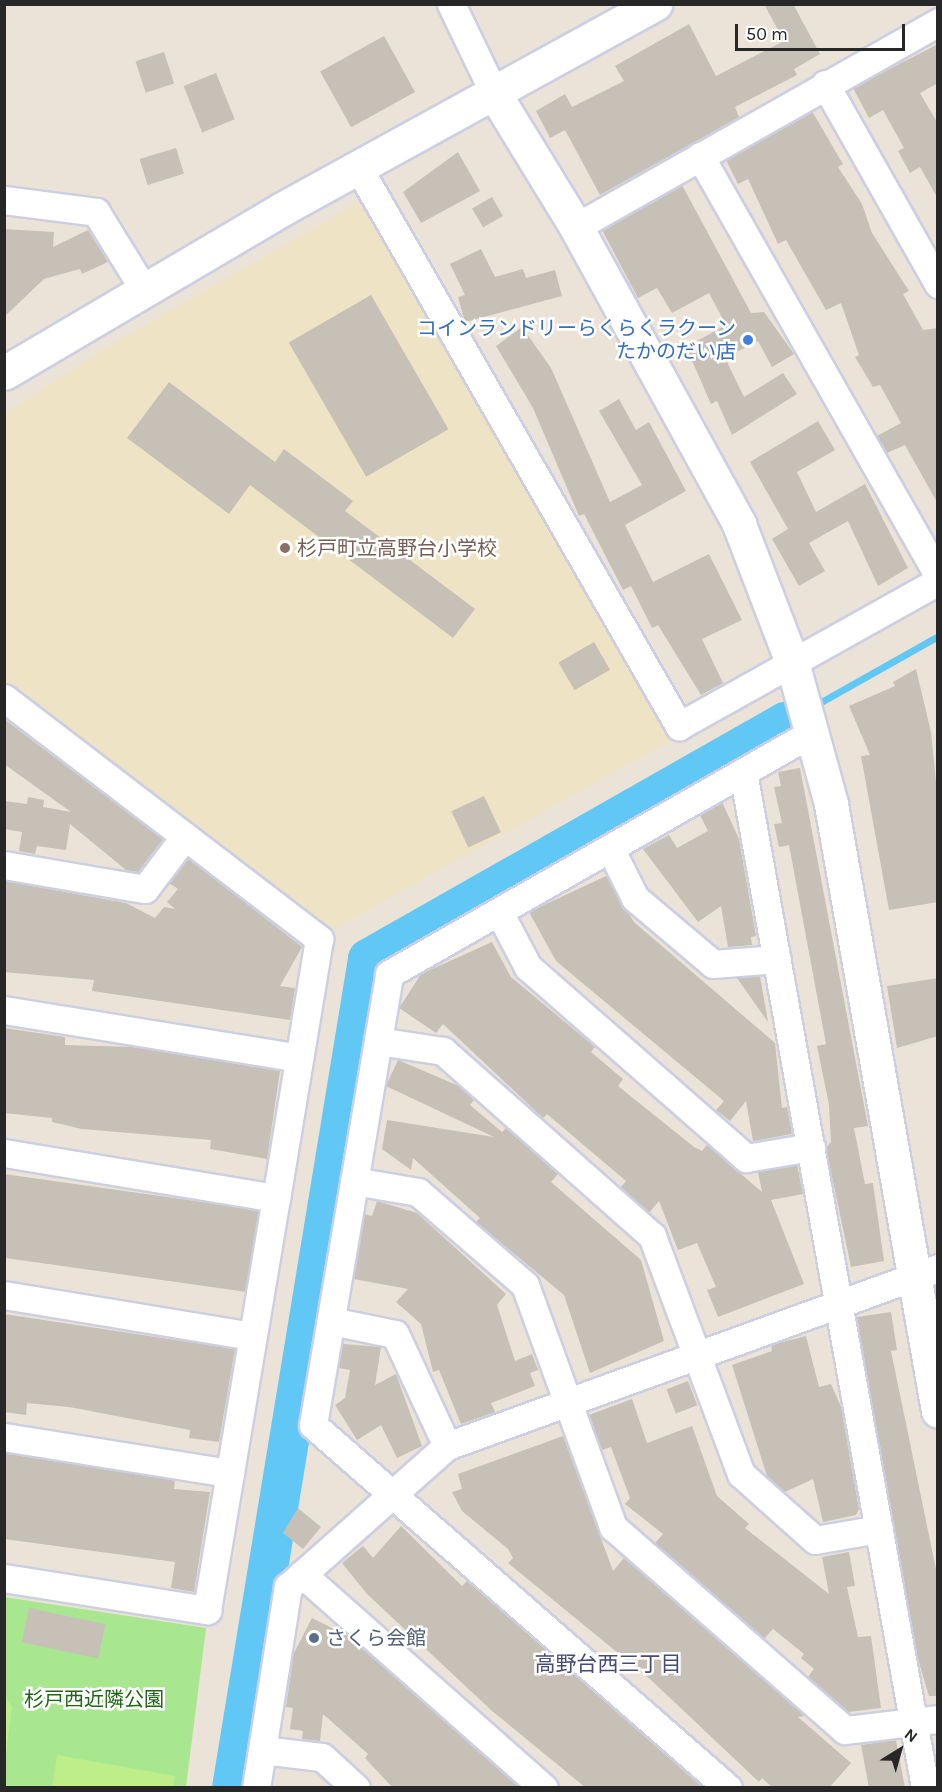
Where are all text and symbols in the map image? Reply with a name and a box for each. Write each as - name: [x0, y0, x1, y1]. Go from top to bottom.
- scale bar: [738, 12, 908, 50]
- text: 50 m: [746, 23, 788, 45]
- place label: コインランドリーらくらくラクーン たかのだい店: [416, 316, 736, 363]
- marker: コインランドリーらくらくラクーン たかのだい店: [741, 333, 755, 347]
- place label: 杉戸町立高野台小学校: [297, 536, 497, 560]
- marker: 杉戸町立高野台小学校: [278, 541, 292, 555]
- place label: さくら会館: [326, 1626, 426, 1650]
- marker: さくら会館: [307, 1631, 321, 1645]
- district label: 高野台西三丁目: [535, 1651, 681, 1677]
- park label: 杉戸西近隣公園: [24, 1687, 164, 1711]
- north arrow: [870, 1720, 930, 1780]
- text: N: [901, 1724, 921, 1746]

